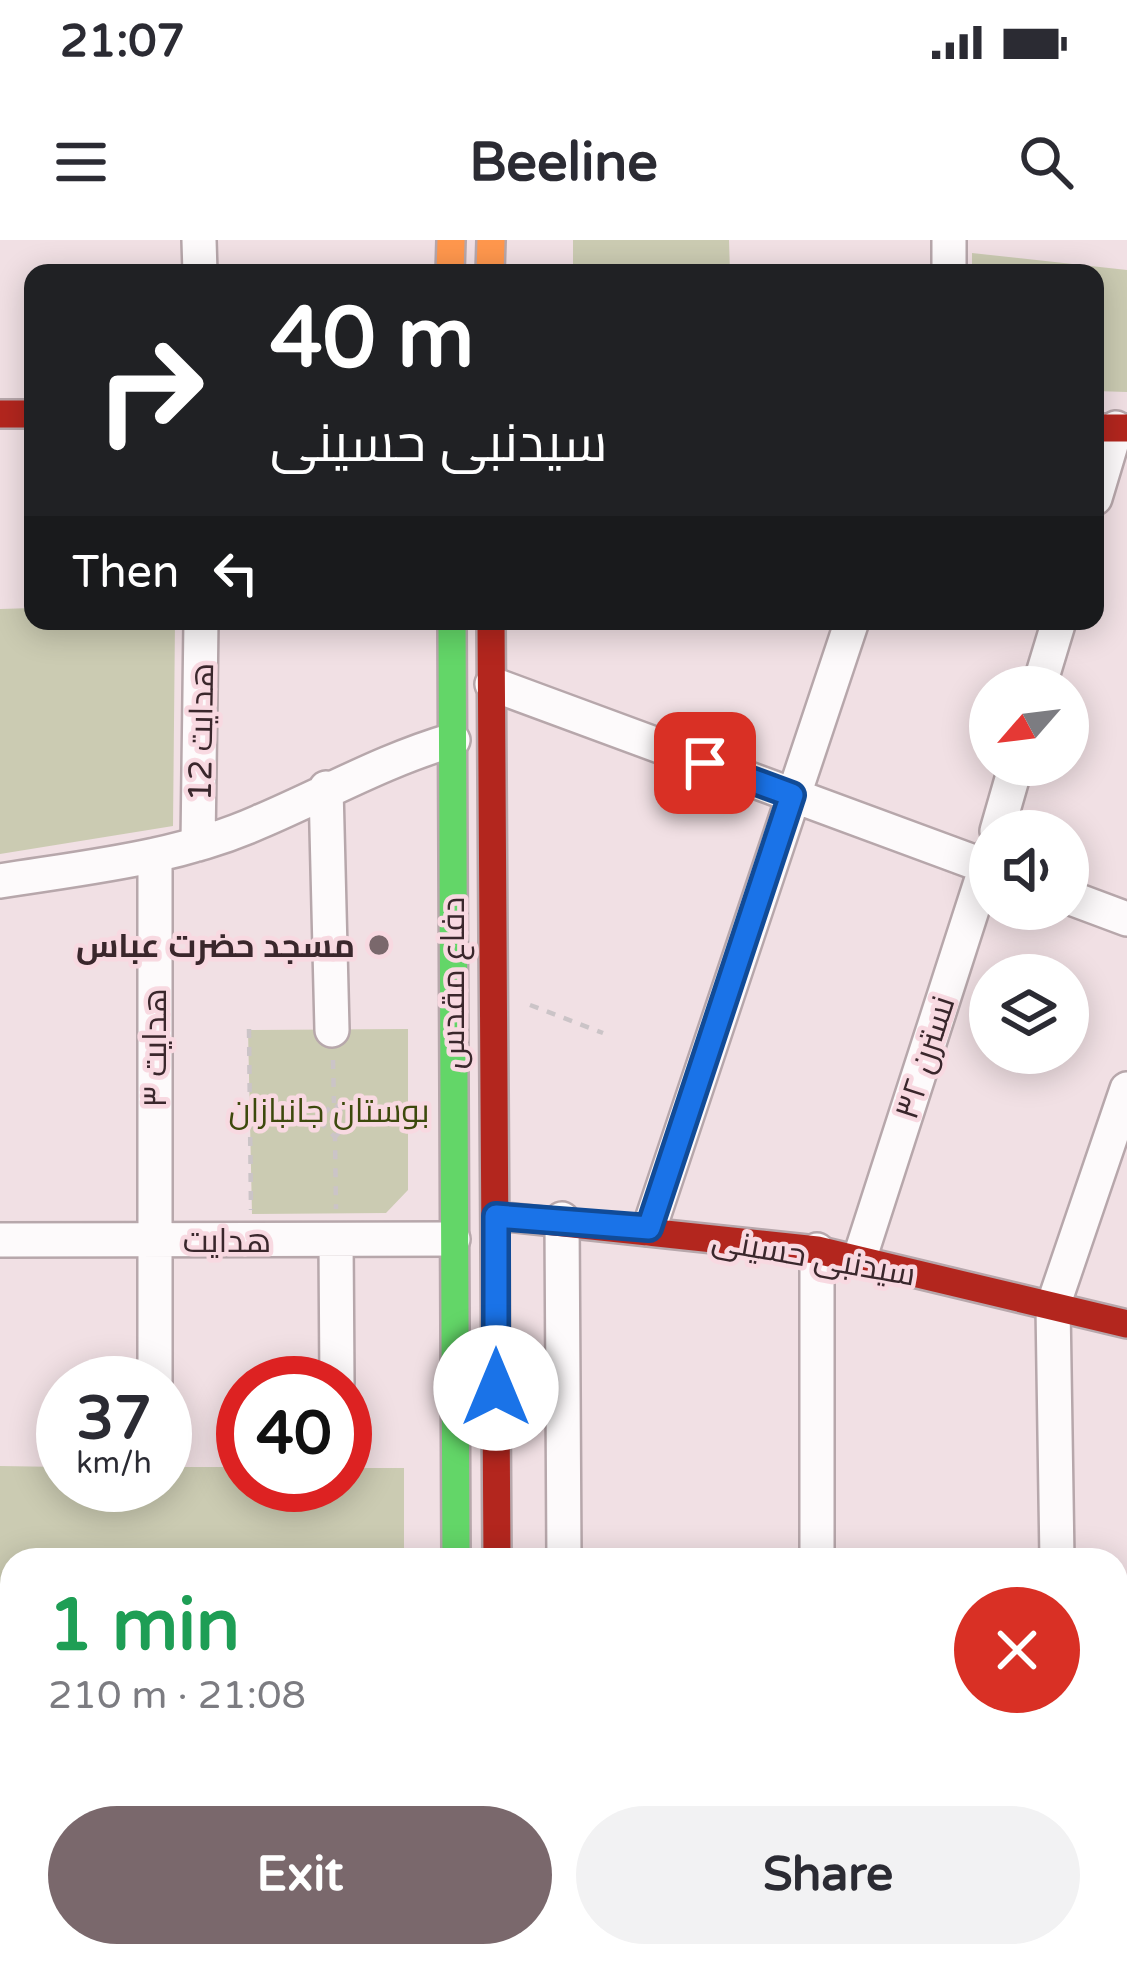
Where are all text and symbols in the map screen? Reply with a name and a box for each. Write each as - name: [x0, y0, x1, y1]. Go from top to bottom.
- text: 21:07: [60, 15, 185, 69]
- icon: menu: [48, 129, 114, 195]
- icon: search: [1013, 129, 1079, 195]
- text: Beeline: [469, 130, 658, 195]
- text: 40 m: [270, 289, 474, 390]
- icon: right: [72, 312, 228, 468]
- text: سیدنبی حسینی: [270, 411, 607, 476]
- icon: left: [203, 540, 269, 606]
- text: Then: [72, 546, 179, 600]
- street label: هدایت 12: [181, 662, 222, 802]
- north arrow: [969, 666, 1089, 786]
- map controls: [969, 666, 1089, 1074]
- pin: [654, 712, 756, 814]
- icon: arrive: [672, 730, 738, 796]
- button: sound: [969, 810, 1089, 930]
- street label: دفاع مقدس: [434, 897, 475, 1069]
- place label: مسجد حضرت عباس: [76, 927, 355, 966]
- marker: مسجد حضرت عباس: [366, 932, 392, 958]
- button: layers: [969, 954, 1089, 1074]
- street label: هدایت ۳: [136, 988, 175, 1108]
- street label: نسترن ۳۲: [887, 991, 964, 1124]
- park label: بوستان جانبازان: [228, 1092, 430, 1131]
- street label: سیدنبی حسینی: [709, 1220, 919, 1295]
- street label: هدایت: [183, 1222, 271, 1261]
- position arrow: [433, 1325, 559, 1451]
- speed limit sign: 40: [216, 1356, 372, 1512]
- text: 37: [76, 1383, 152, 1455]
- text: km/h: [76, 1445, 152, 1482]
- text: 1 min: [48, 1583, 240, 1670]
- button: close: [954, 1587, 1080, 1713]
- text: 210 m · 21:08: [48, 1672, 306, 1719]
- button: Exit: [48, 1806, 552, 1944]
- button: Share: [576, 1806, 1080, 1944]

